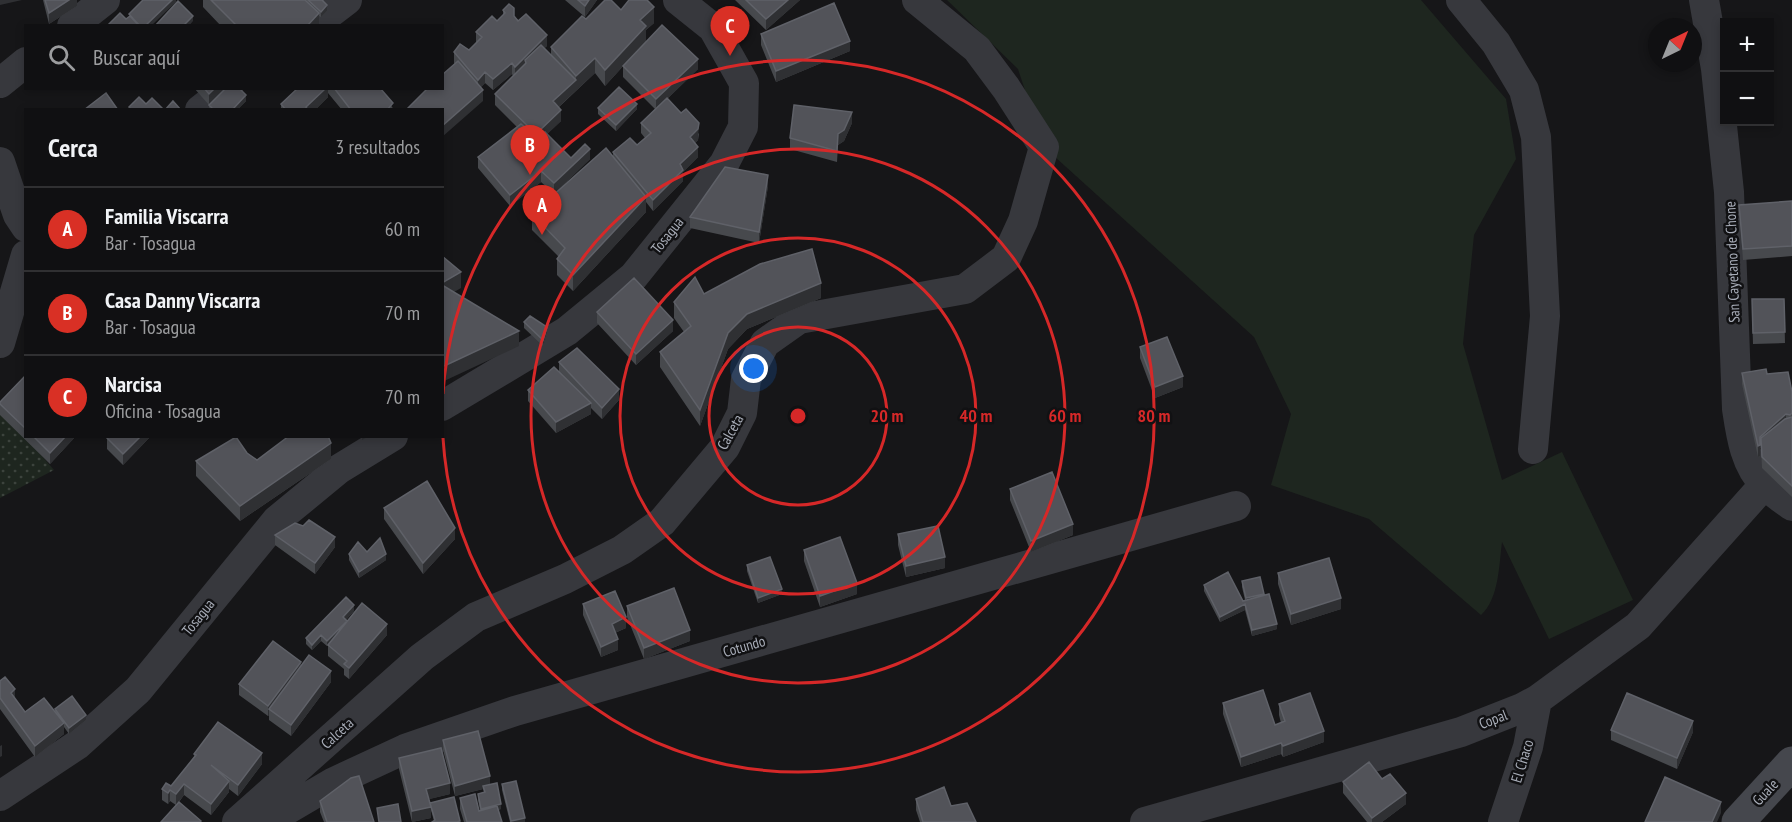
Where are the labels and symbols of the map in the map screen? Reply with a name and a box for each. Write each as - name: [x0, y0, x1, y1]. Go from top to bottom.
- pin: C: [710, 7, 750, 56]
- north arrow: [1648, 18, 1702, 72]
- pin: B: [510, 126, 550, 175]
- pin: A: [522, 186, 562, 235]
- street label: San Cayetano de Chone: [1720, 201, 1744, 323]
- street label: Tosagua: [646, 213, 688, 257]
- your location: [739, 354, 768, 383]
- text: 20 m: [871, 404, 903, 427]
- text: 40 m: [960, 404, 992, 427]
- text: 60 m: [1049, 404, 1081, 427]
- text: 80 m: [1138, 404, 1170, 427]
- centre of rings: [788, 406, 808, 426]
- street label: Calceta: [713, 411, 747, 453]
- street label: Tosagua: [177, 595, 219, 639]
- street label: Cotundo: [721, 631, 767, 661]
- street label: Copal: [1476, 705, 1510, 733]
- street label: Calceta: [317, 713, 357, 753]
- street label: El Chaco: [1506, 737, 1538, 785]
- street label: Guale: [1748, 775, 1782, 809]

